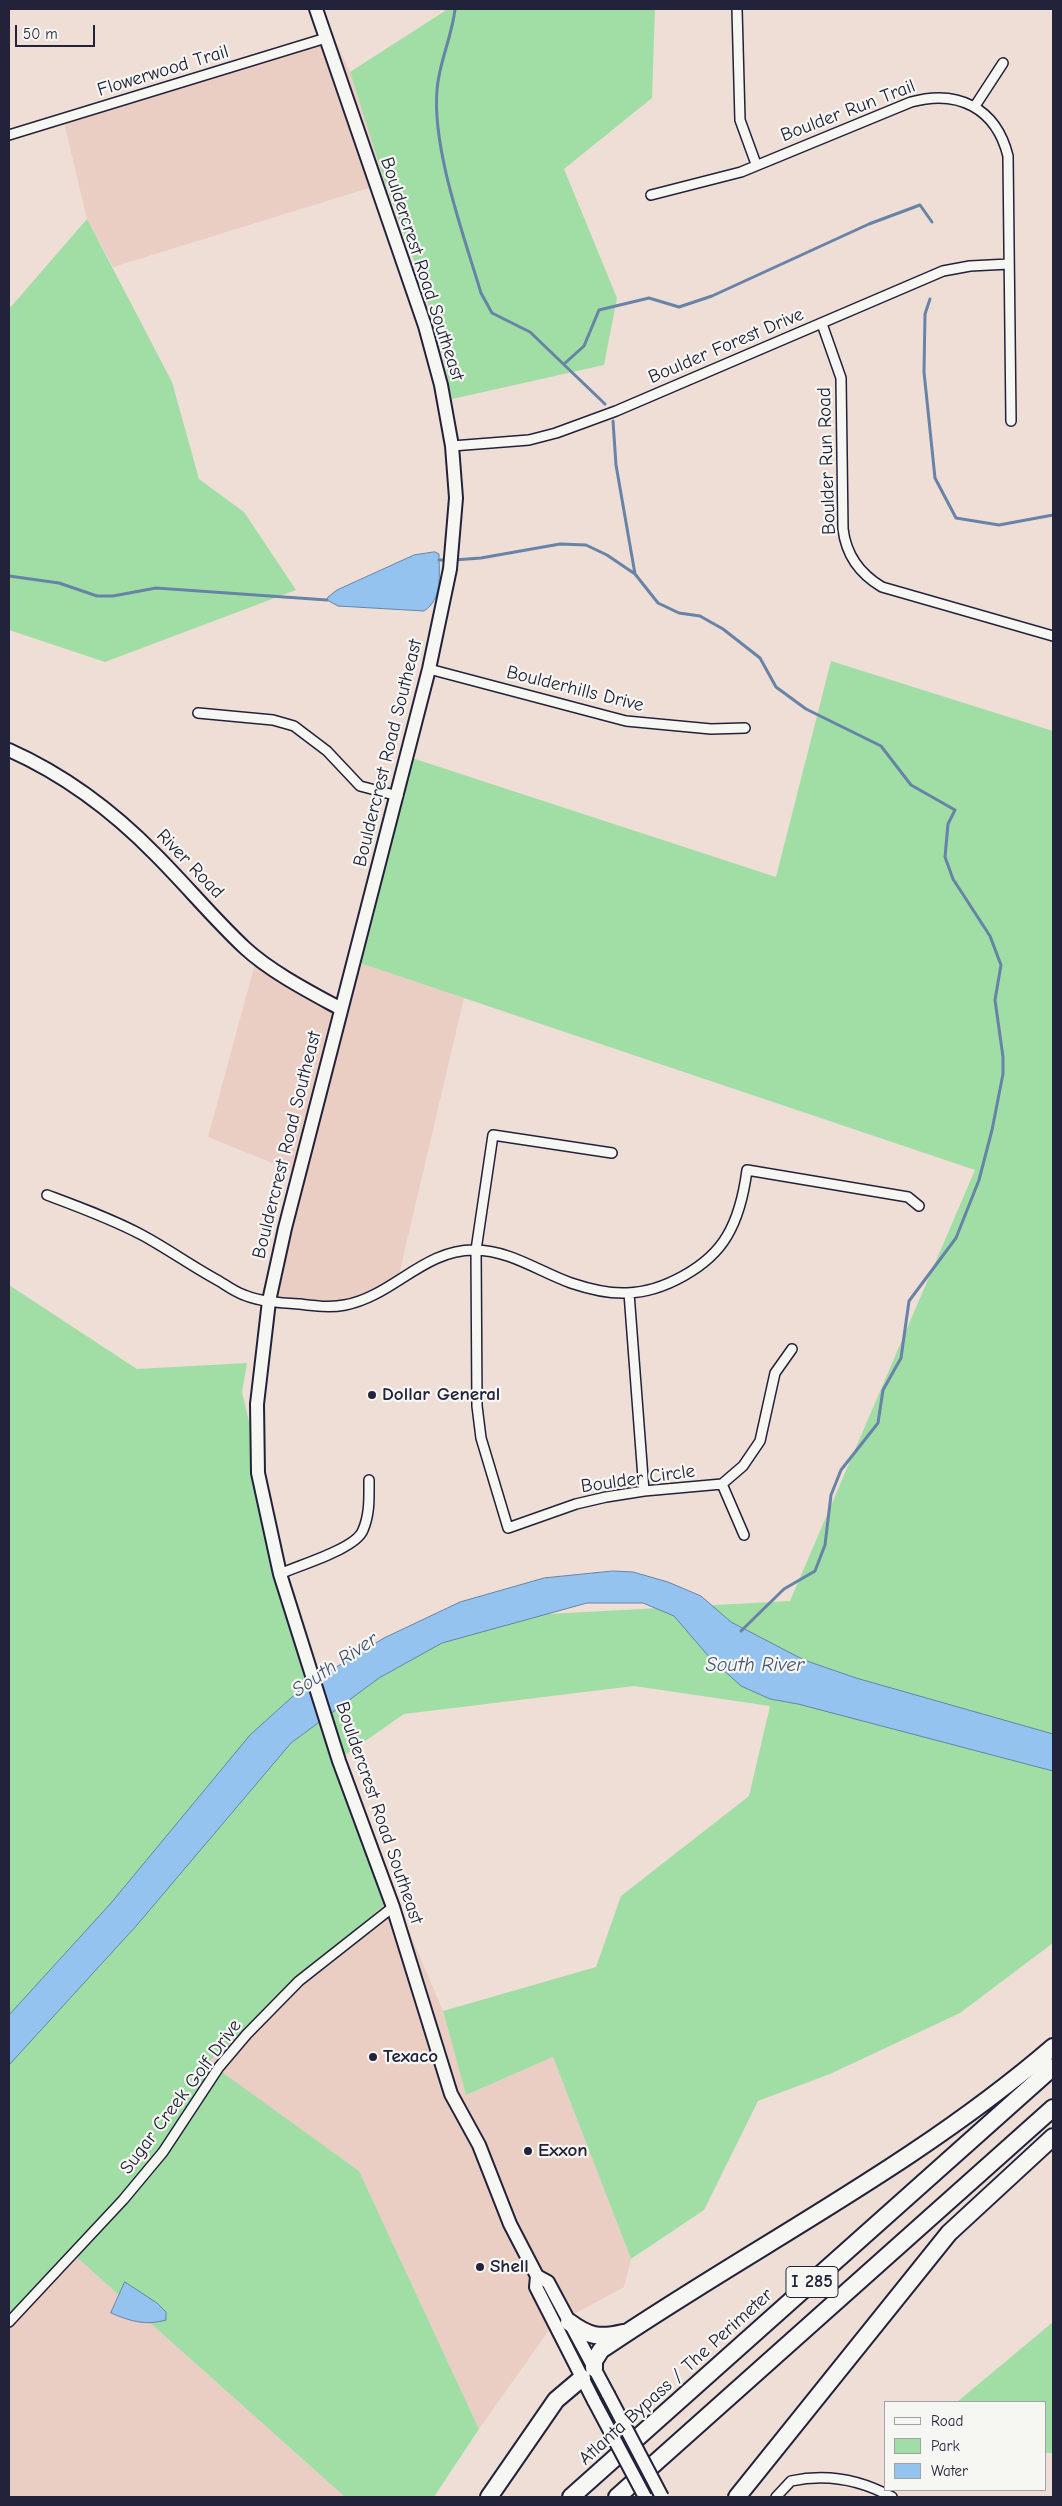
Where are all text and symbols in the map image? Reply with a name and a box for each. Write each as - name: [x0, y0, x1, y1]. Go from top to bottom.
- scale bar: [18, 15, 98, 47]
- text: 50 m: [23, 25, 58, 43]
- street label: Flowerwood Trail: [95, 40, 231, 102]
- street label: Boulder Run Trail: [777, 75, 919, 147]
- street label: Bouldercrest Road Southeast: [375, 154, 469, 384]
- street label: Boulder Forest Drive: [645, 303, 807, 389]
- street label: Boulder Run Road: [813, 387, 841, 535]
- street label: Bouldercrest Road Southeast: [349, 637, 427, 869]
- street label: Boulderhills Drive: [504, 661, 646, 717]
- street label: River Road: [151, 825, 229, 903]
- street label: Bouldercrest Road Southeast: [248, 1029, 326, 1261]
- place label: Dollar General: [382, 1384, 500, 1406]
- marker: Dollar General: [366, 1389, 378, 1401]
- street label: Boulder Circle: [579, 1460, 697, 1498]
- water label: South River: [287, 1627, 383, 1703]
- water label: South River: [706, 1653, 804, 1677]
- street label: Bouldercrest Road Southeast: [330, 1699, 428, 1927]
- street label: Sugar Creek Golf Drive: [115, 2015, 247, 2179]
- place label: Texaco: [383, 2046, 438, 2068]
- marker: Texaco: [367, 2051, 379, 2063]
- place label: Exxon: [538, 2140, 588, 2162]
- marker: Exxon: [522, 2145, 534, 2157]
- place label: Shell: [490, 2256, 529, 2278]
- marker: Shell: [474, 2261, 486, 2273]
- road number: I 285: [786, 2266, 838, 2298]
- street label: Atlanta Bypass / The Perimeter: [574, 2284, 778, 2470]
- legend: [884, 2401, 1047, 2491]
- text: Road: [931, 2412, 963, 2430]
- text: Park: [931, 2437, 960, 2455]
- text: Water: [931, 2462, 968, 2480]

